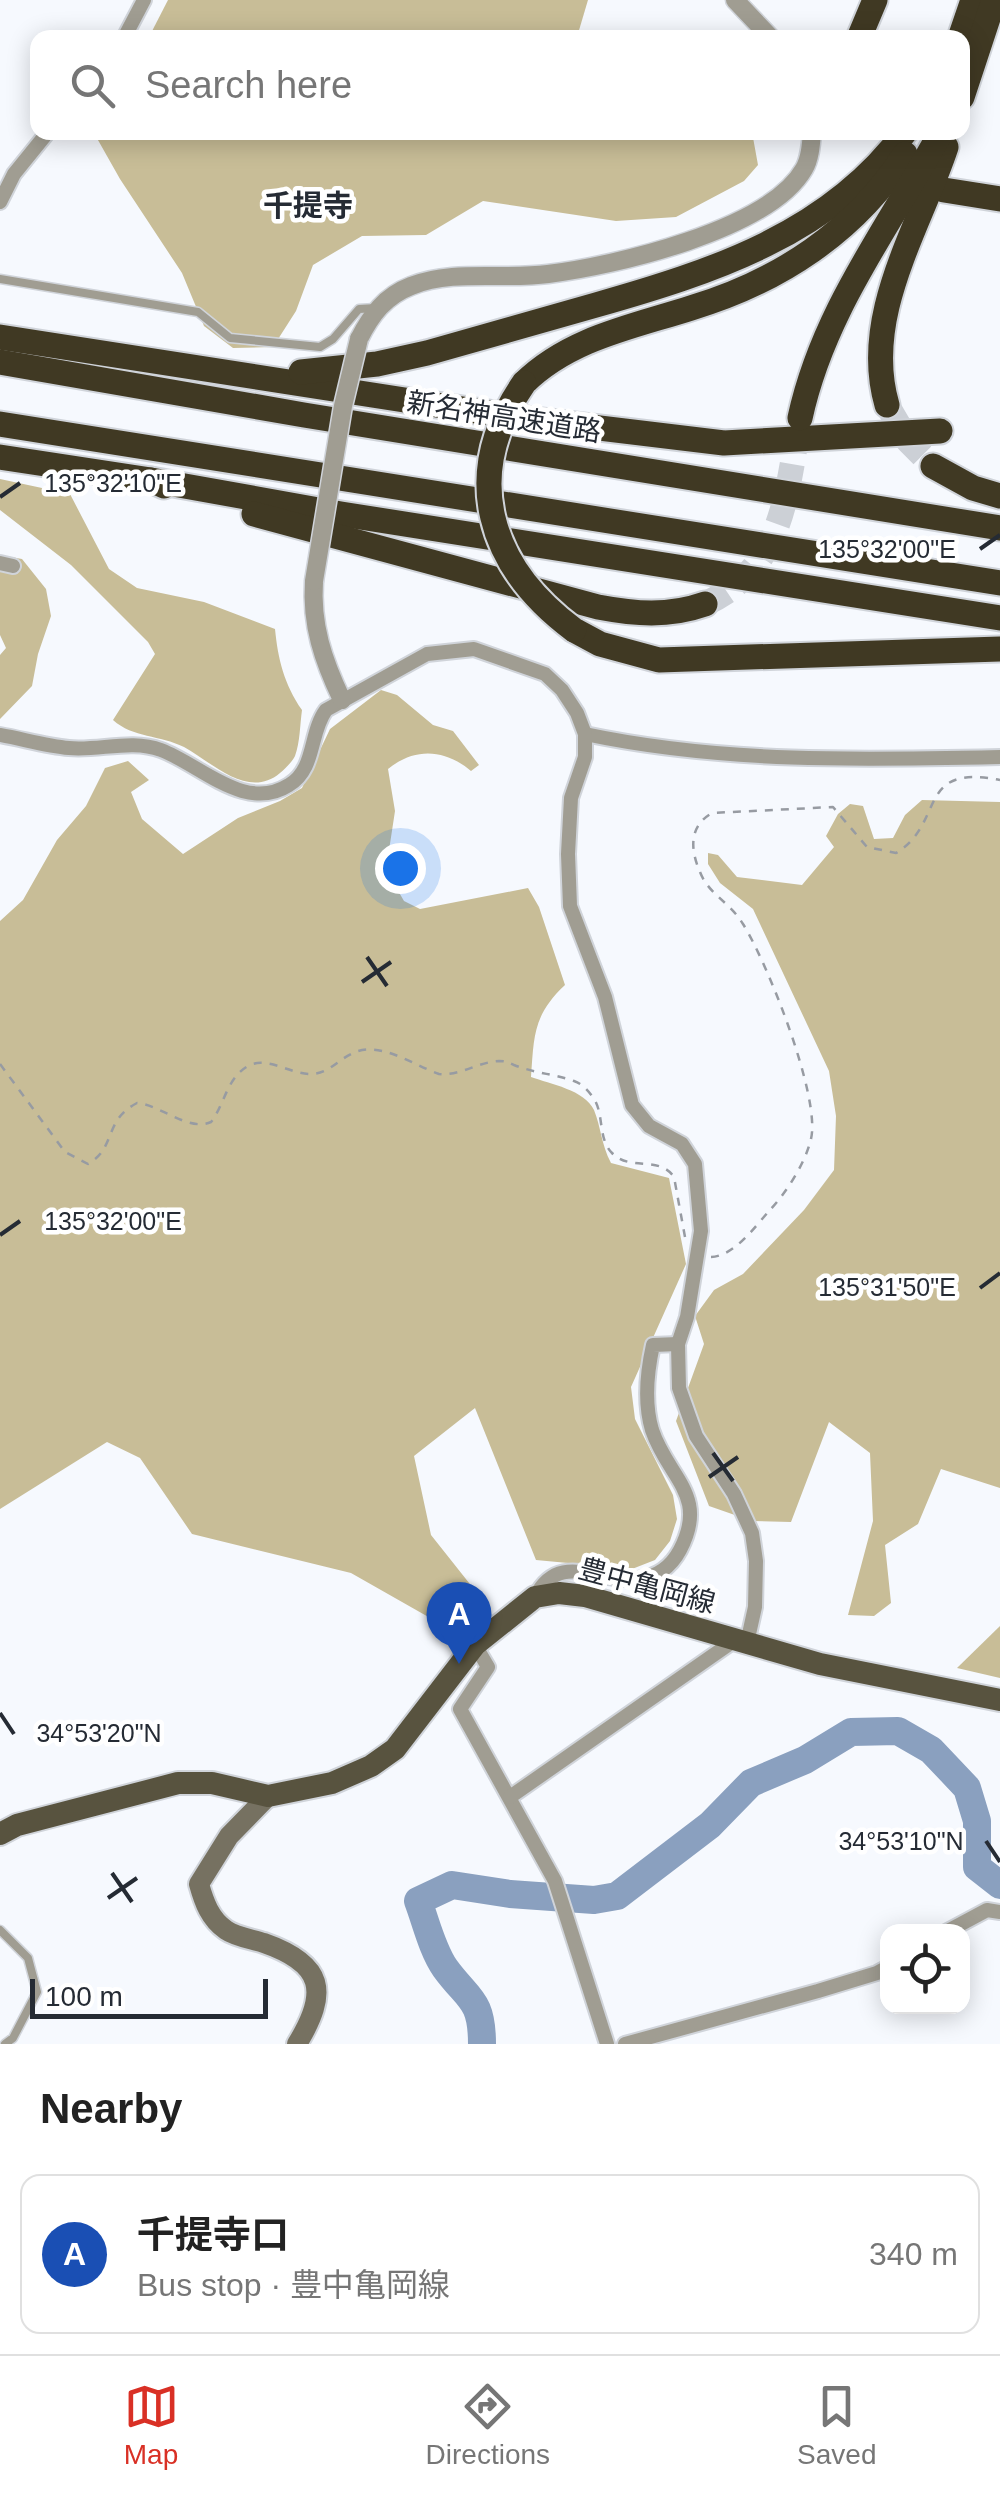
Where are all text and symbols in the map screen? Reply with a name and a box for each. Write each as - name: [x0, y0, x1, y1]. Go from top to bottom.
- search box: [30, 30, 970, 140]
- icon: search: [65, 58, 120, 113]
- text: Search here: [145, 64, 352, 106]
- district label: 千提寺: [263, 189, 353, 222]
- street label: 新名神高速道路: [405, 386, 603, 448]
- text: 135°32'10"E: [44, 469, 182, 497]
- text: 135°32'00"E: [818, 535, 956, 563]
- your location: [375, 843, 426, 894]
- text: 135°32'00"E: [44, 1207, 182, 1235]
- text: 135°31'50"E: [818, 1273, 956, 1301]
- street label: 豊中亀岡線: [575, 1553, 719, 1619]
- pin: A: [426, 1582, 492, 1664]
- text: 34°53'20"N: [36, 1719, 162, 1747]
- text: 34°53'10"N: [838, 1827, 964, 1855]
- map controls: [880, 1924, 970, 2014]
- button: locate: [880, 1924, 970, 2014]
- scale bar: [30, 1974, 268, 2018]
- text: 100 m: [45, 1981, 123, 2012]
- text: Nearby: [40, 2085, 182, 2132]
- text: 千提寺口: [137, 2214, 289, 2256]
- text: A: [63, 2236, 86, 2272]
- text: 340 m: [869, 2236, 958, 2272]
- text: Bus stop · 豊中亀岡線: [137, 2267, 450, 2303]
- tab: Map: [124, 2379, 179, 2471]
- tab: Directions: [426, 2379, 550, 2471]
- tab: Saved: [797, 2379, 876, 2471]

